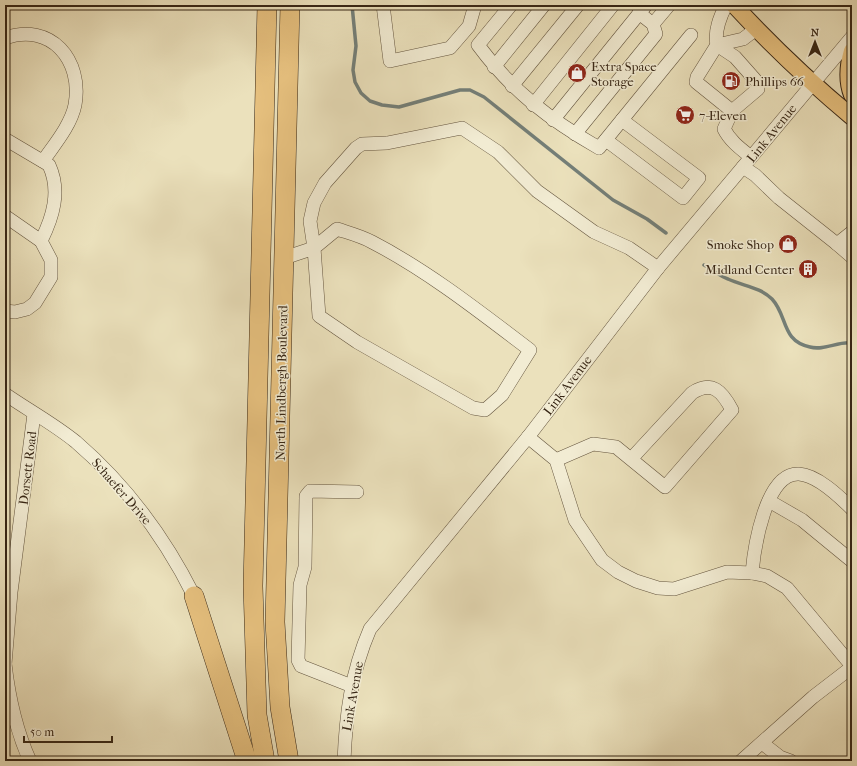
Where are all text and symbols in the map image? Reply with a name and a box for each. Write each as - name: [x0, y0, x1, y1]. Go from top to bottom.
- north arrow: [795, 22, 835, 62]
- text: N: [811, 26, 820, 39]
- place label: Extra Space Storage: [591, 59, 657, 89]
- shop icon: Extra Space Storage: [566, 62, 588, 84]
- fuel station icon: Phillips 66: [720, 70, 742, 92]
- place label: Phillips 66: [745, 74, 805, 89]
- street label: Link Avenue: [743, 101, 800, 165]
- supermarket icon: 7-Eleven: [674, 104, 696, 126]
- place label: 7-Eleven: [699, 108, 747, 123]
- shop icon: Smoke Shop: [777, 233, 799, 255]
- place label: Smoke Shop: [707, 237, 774, 252]
- building icon: Midland Center: [797, 258, 819, 280]
- place label: Midland Center: [705, 262, 794, 277]
- street label: North Lindbergh Boulevard: [273, 304, 290, 461]
- street label: Link Avenue: [540, 352, 595, 418]
- street label: Dorsett Road: [16, 429, 40, 506]
- street label: Schaefer Drive: [89, 455, 155, 528]
- street label: Link Avenue: [339, 659, 366, 732]
- scale bar: [24, 718, 112, 744]
- text: 50 m: [30, 725, 54, 739]

